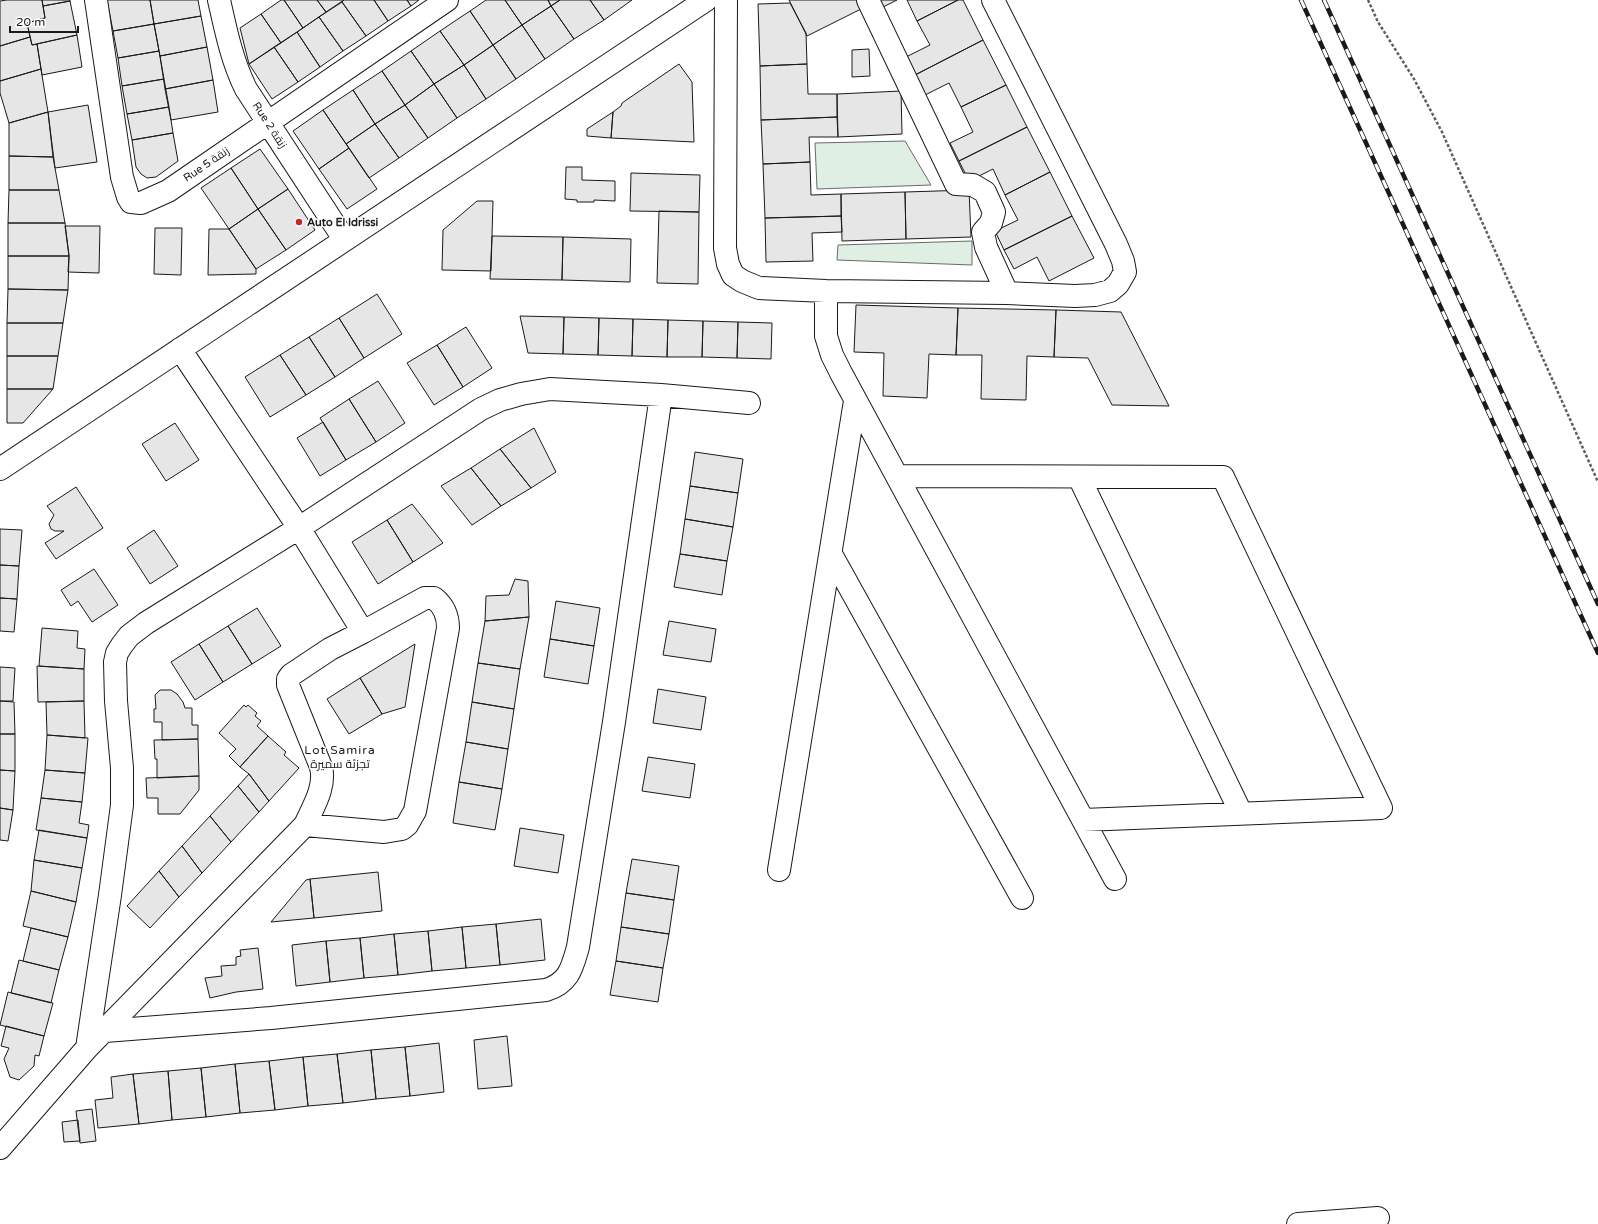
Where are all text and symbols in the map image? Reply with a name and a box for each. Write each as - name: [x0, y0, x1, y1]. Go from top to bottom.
- scale bar: [10, 8, 78, 34]
- text: 20 m: [16, 15, 45, 29]
- street label: Rue 2 زنقة: [250, 100, 289, 151]
- street label: Rue 5 زنقة: [181, 144, 232, 185]
- place label: Auto El Idrissi: [307, 216, 378, 229]
- marker: Auto El Idrissi: [294, 217, 304, 227]
- district label: Lot Samira تجزئة سميرة: [304, 743, 376, 771]

